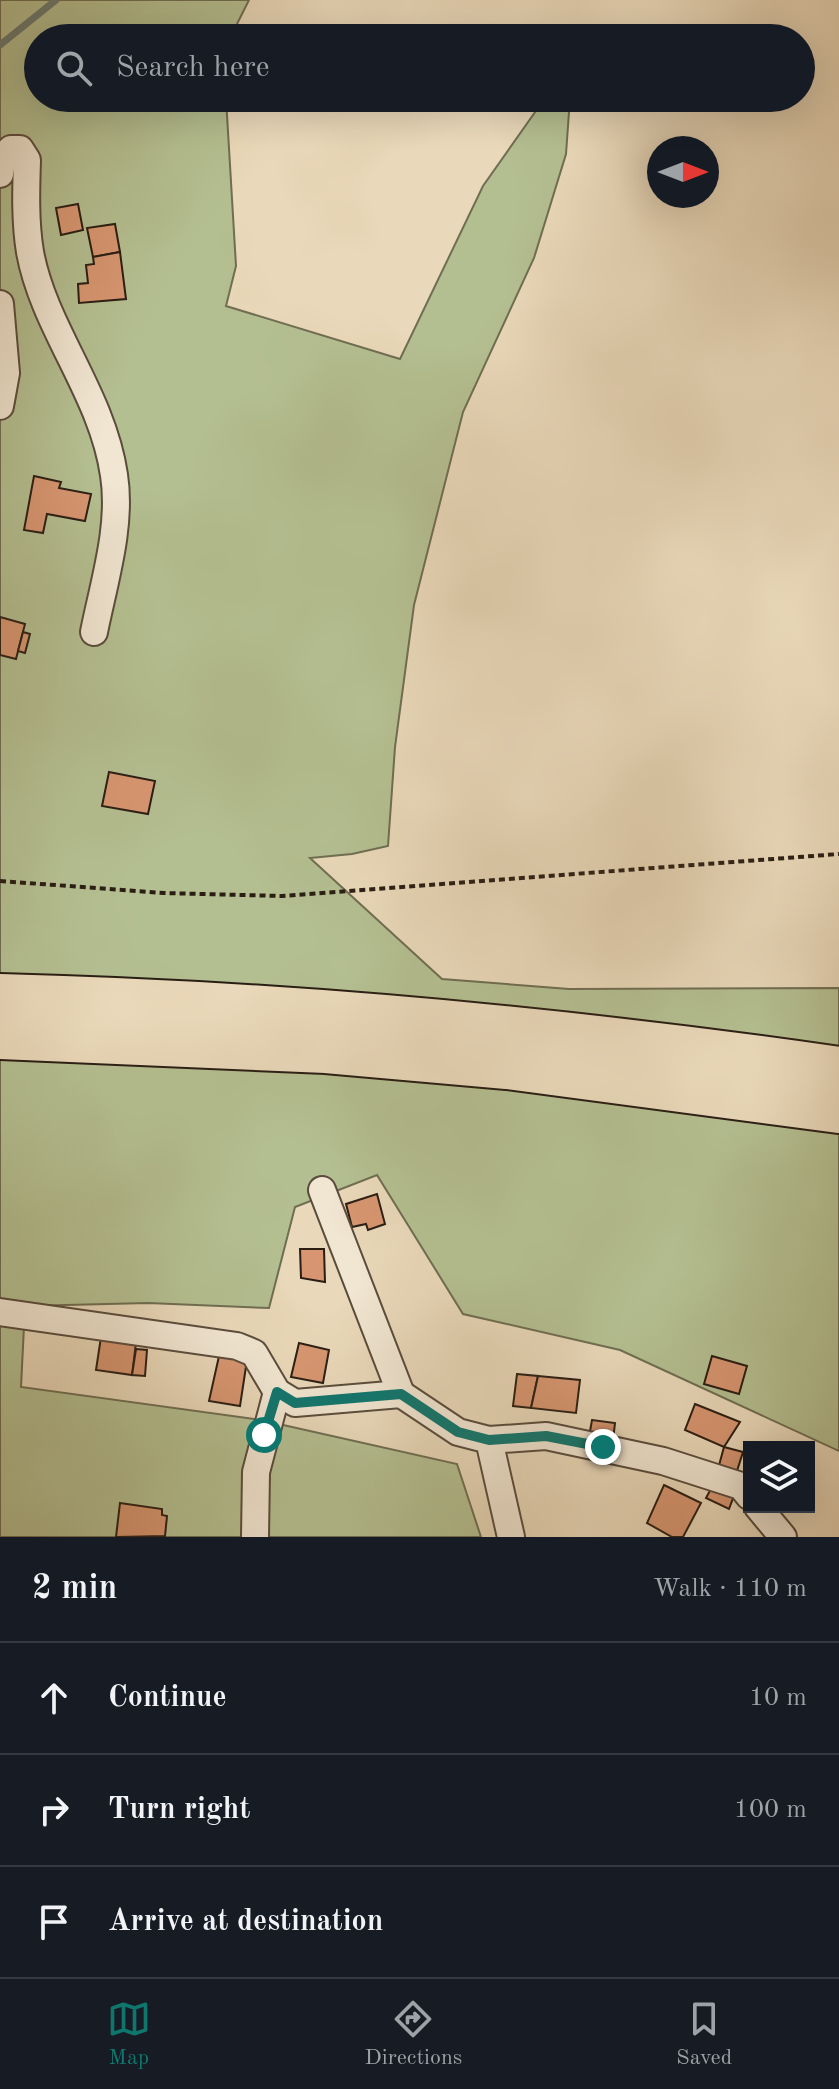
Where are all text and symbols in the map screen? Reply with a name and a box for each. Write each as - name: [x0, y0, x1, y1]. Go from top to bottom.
- search box: [24, 24, 815, 112]
- icon: search: [52, 46, 96, 90]
- text: Search here: [116, 53, 270, 83]
- north arrow: [647, 136, 719, 208]
- route start: [246, 1417, 282, 1453]
- route end: [585, 1429, 621, 1465]
- map controls: [743, 1441, 815, 1513]
- button: layers: [743, 1441, 815, 1513]
- text: 2 min: [32, 1572, 117, 1606]
- text: Walk · 110 m: [653, 1576, 807, 1602]
- icon: ahead: [32, 1676, 76, 1720]
- text: Continue: [108, 1683, 227, 1713]
- text: 10 m: [749, 1685, 807, 1711]
- icon: right: [32, 1788, 76, 1832]
- text: Turn right: [108, 1795, 250, 1825]
- text: 100 m: [734, 1797, 807, 1823]
- icon: arrive: [32, 1900, 76, 1944]
- text: Arrive at destination: [108, 1907, 383, 1937]
- tab: Map: [107, 1997, 151, 2072]
- tab: Directions: [365, 1997, 462, 2072]
- tab: Saved: [676, 1997, 732, 2072]

